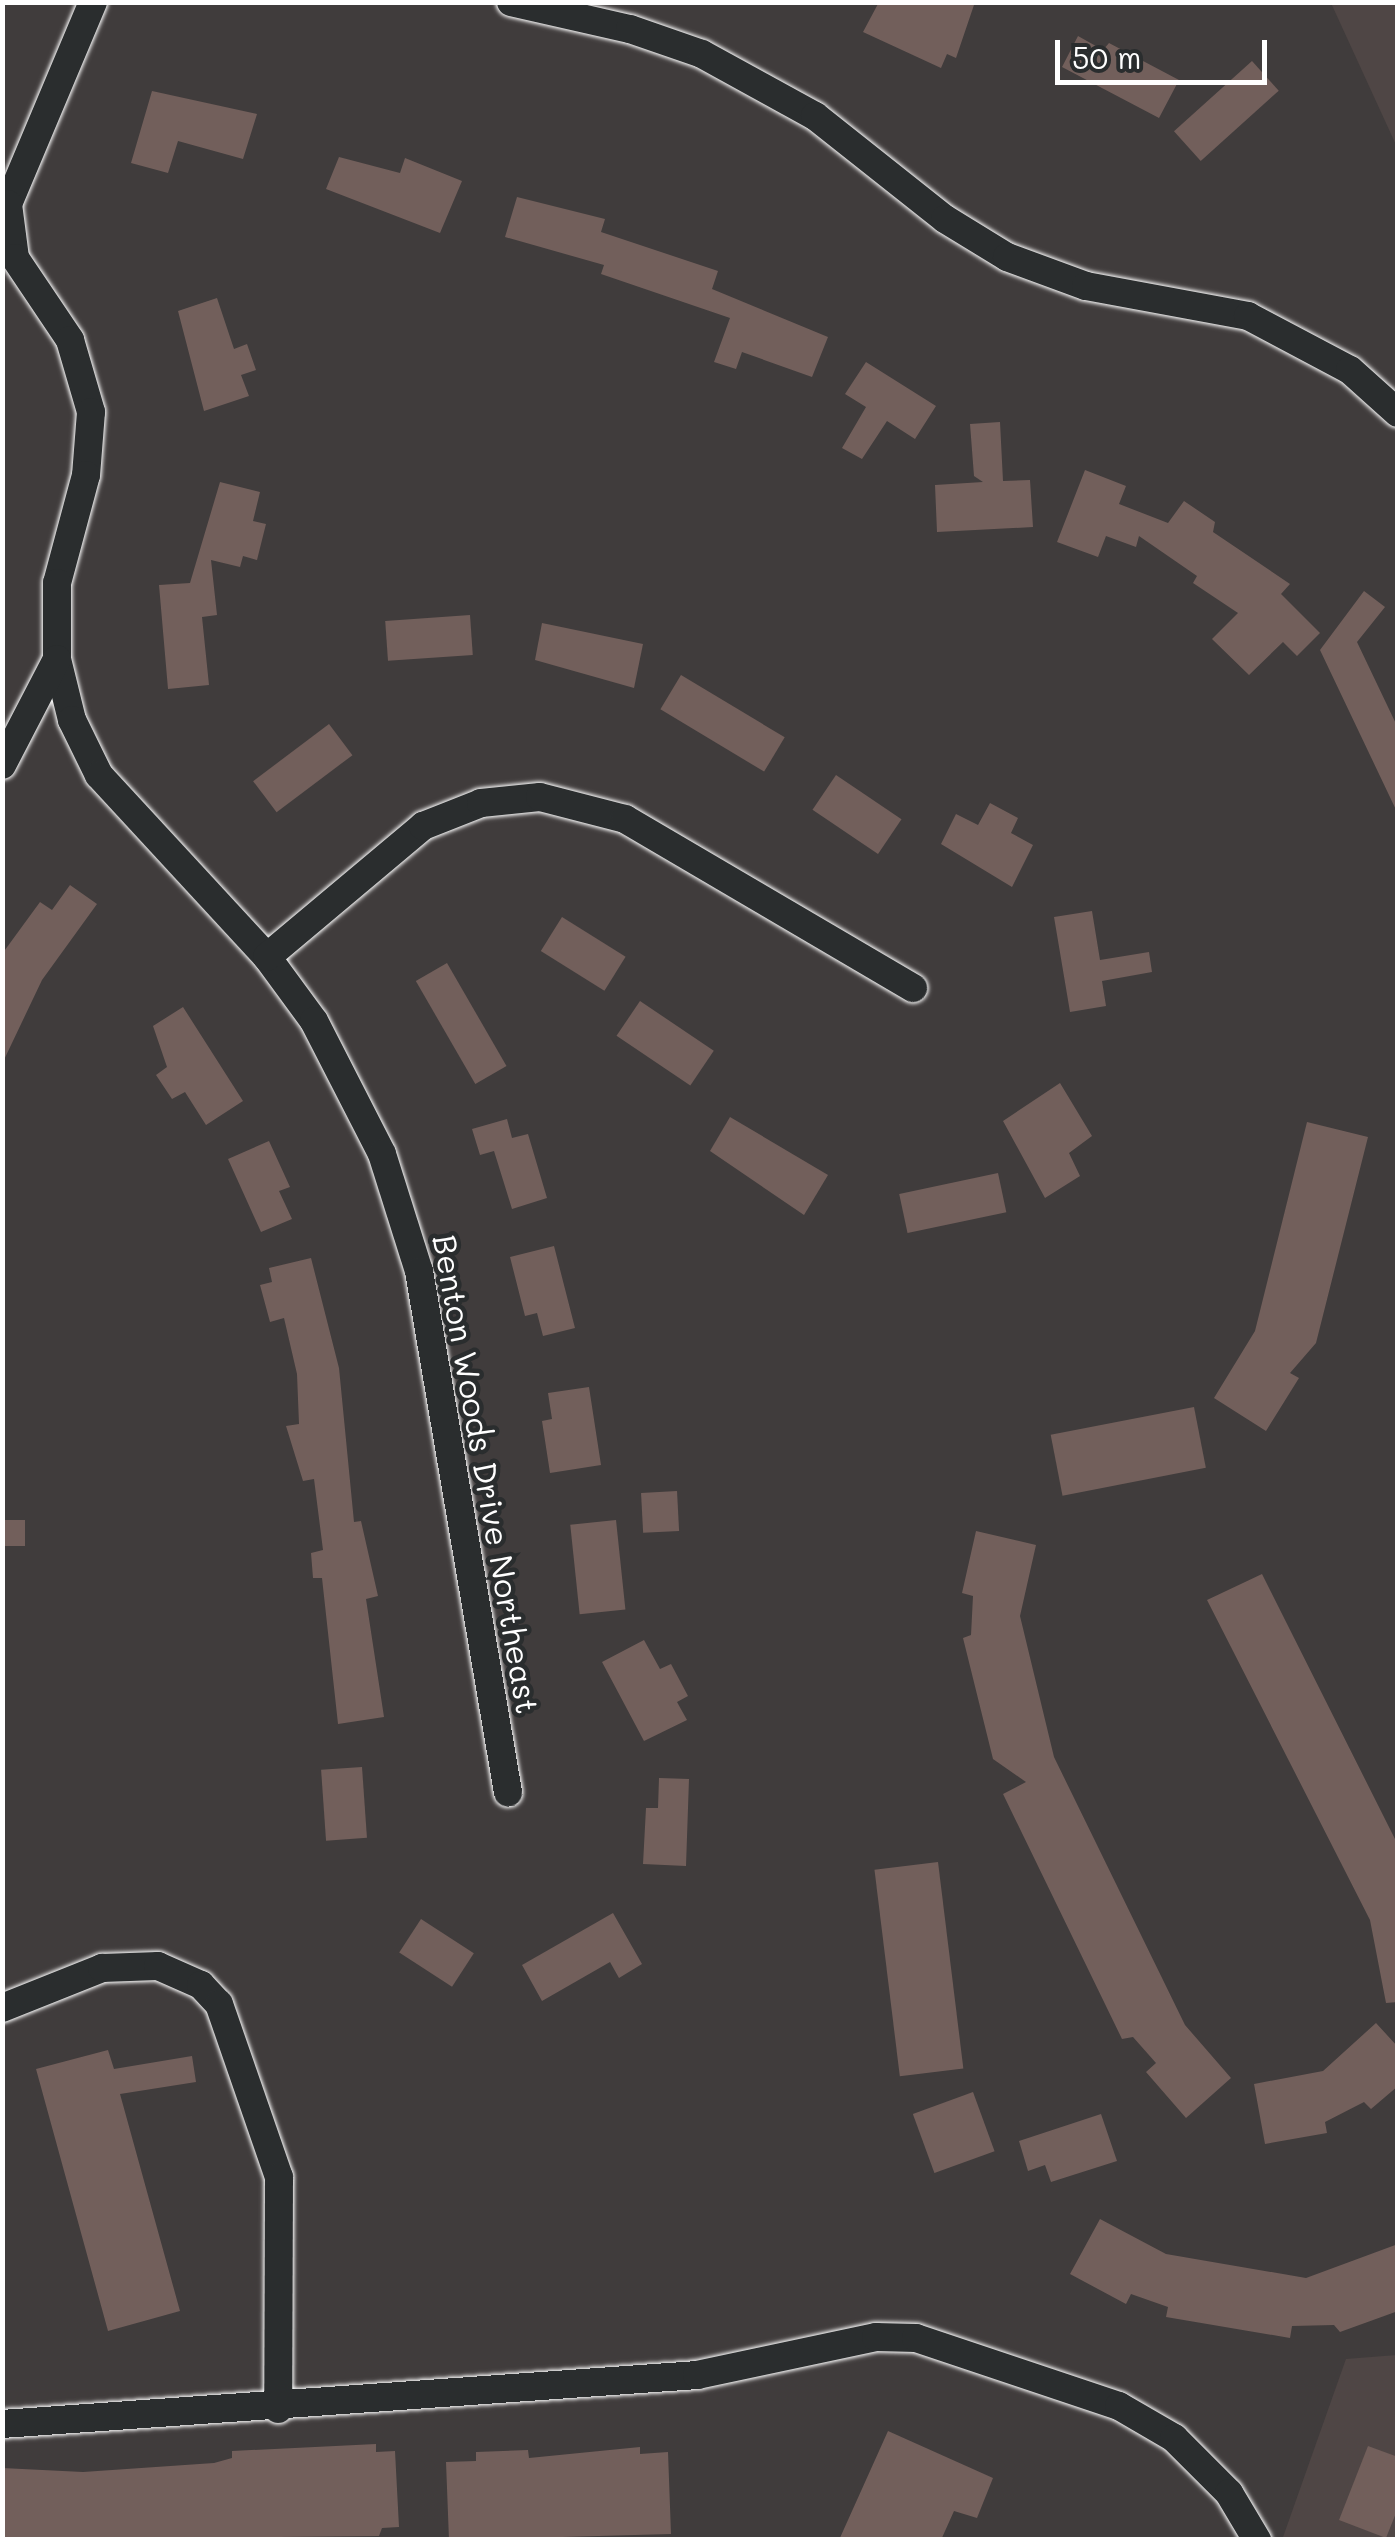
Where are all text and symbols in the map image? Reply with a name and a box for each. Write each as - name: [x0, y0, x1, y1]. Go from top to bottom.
- scale bar: [1060, 20, 1272, 82]
- text: 50 m: [1072, 37, 1142, 77]
- street label: Benton Woods Drive Northeast: [426, 1232, 548, 1716]

